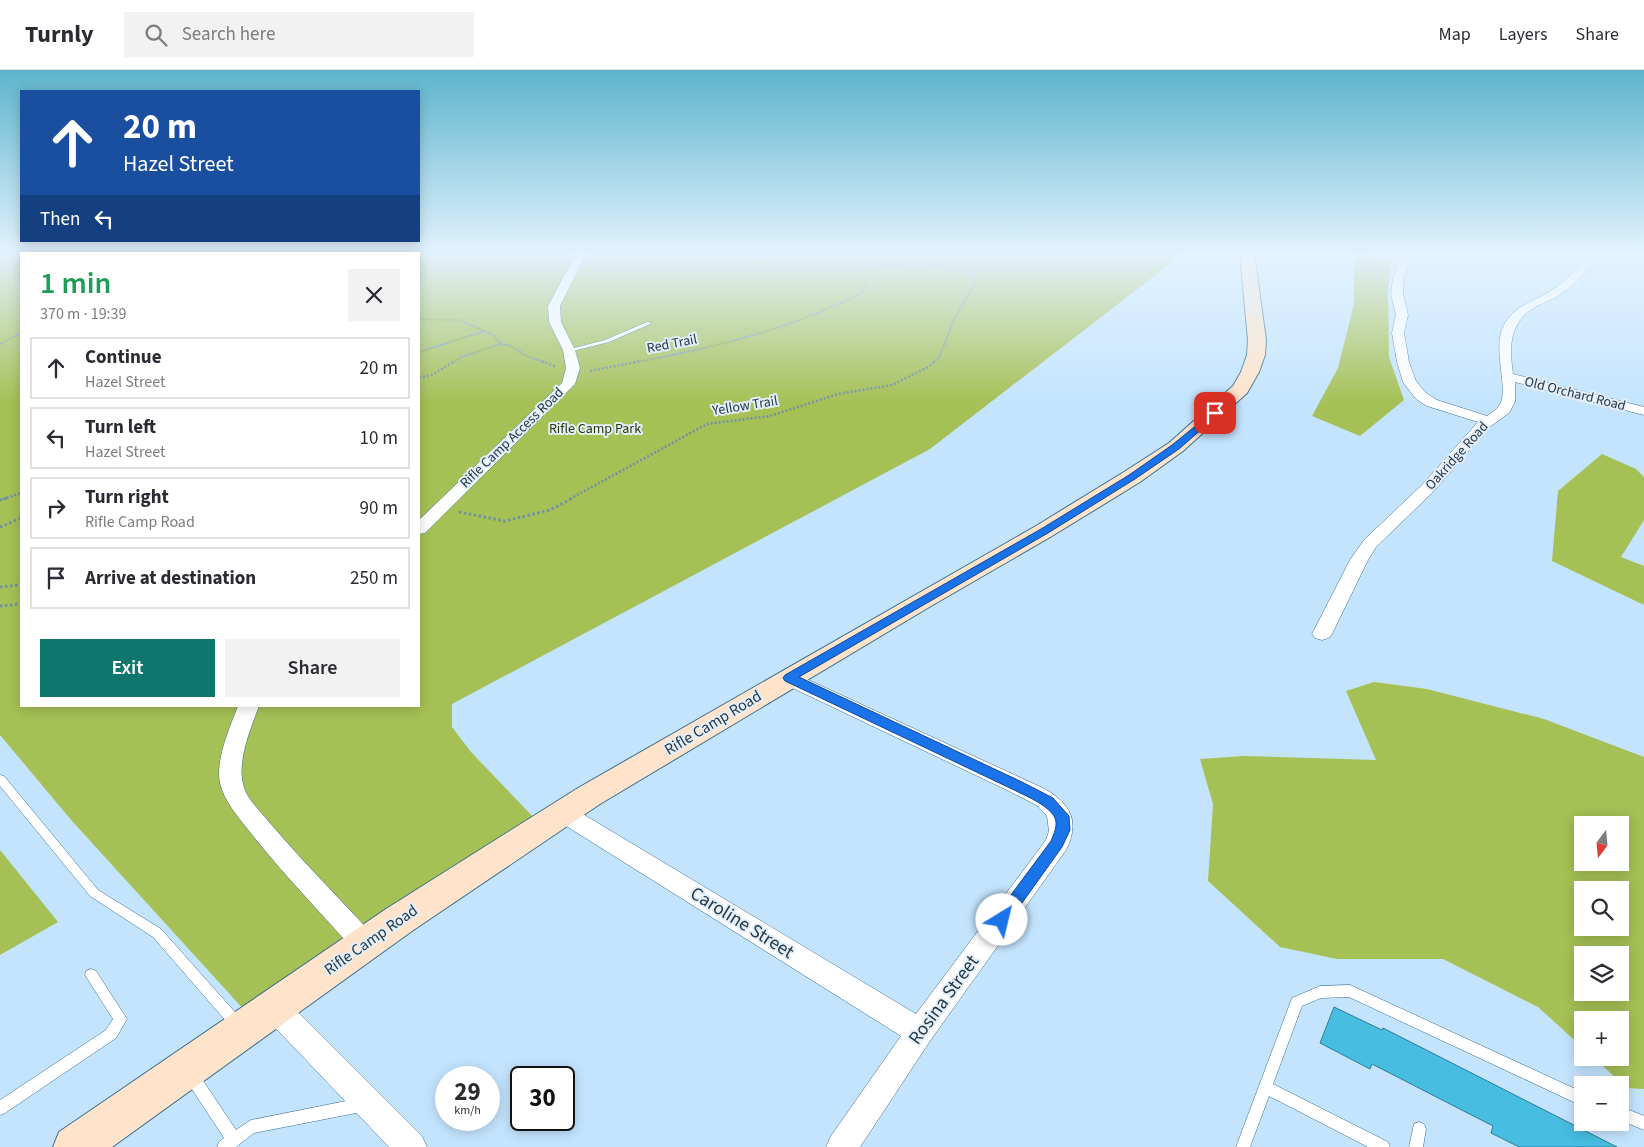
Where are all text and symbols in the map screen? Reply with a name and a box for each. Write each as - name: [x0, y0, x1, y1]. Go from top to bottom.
- search box: [124, 12, 474, 57]
- text: Turnly: [25, 17, 94, 52]
- icon: search: [142, 21, 170, 49]
- text: Search here: [182, 21, 275, 48]
- text: Map: [1439, 22, 1471, 47]
- text: Layers: [1499, 22, 1548, 47]
- text: Share: [1576, 22, 1619, 47]
- text: 20 m: [123, 102, 197, 152]
- icon: ahead: [40, 110, 105, 175]
- text: Hazel Street: [123, 148, 234, 180]
- icon: left: [90, 205, 118, 233]
- text: Then: [40, 206, 80, 233]
- text: 1 min: [40, 262, 111, 305]
- button: close: [348, 269, 400, 321]
- text: 370 m · 19:39: [40, 303, 127, 325]
- street label: Red Trail: [645, 329, 699, 359]
- text: Continue: [85, 344, 162, 371]
- icon: ahead: [42, 354, 70, 382]
- text: 20 m: [360, 355, 398, 382]
- text: Hazel Street: [85, 371, 165, 393]
- street label: Old Orchard Road: [1522, 372, 1628, 416]
- street label: Rifle Camp Access Road: [456, 383, 568, 493]
- street label: Yellow Trail: [710, 391, 780, 421]
- pin: [1194, 392, 1236, 434]
- icon: arrive: [1201, 399, 1229, 427]
- text: Turn left: [85, 414, 156, 441]
- street label: Oakridge Road: [1421, 417, 1493, 495]
- park label: Rifle Camp Park: [549, 419, 641, 439]
- icon: left: [42, 424, 70, 452]
- text: 10 m: [360, 425, 398, 452]
- text: Hazel Street: [85, 441, 165, 463]
- text: Turn right: [85, 484, 169, 511]
- icon: right: [42, 494, 70, 522]
- text: 90 m: [360, 495, 398, 522]
- text: Rifle Camp Road: [85, 511, 195, 533]
- icon: arrive: [42, 564, 70, 592]
- text: Arrive at destination: [85, 565, 256, 592]
- text: 250 m: [350, 565, 398, 592]
- button: Exit: [40, 639, 215, 697]
- button: Share: [225, 639, 400, 697]
- street label: Rifle Camp Road: [660, 685, 766, 761]
- north arrow: [1574, 816, 1629, 871]
- map controls: [1574, 816, 1629, 1131]
- street label: Caroline Street: [685, 880, 800, 966]
- button: search: [1574, 881, 1629, 936]
- position arrow: [975, 893, 1027, 945]
- street label: Rifle Camp Road: [320, 899, 422, 981]
- button: layers: [1574, 946, 1629, 1001]
- street label: Rosina Street: [902, 949, 986, 1050]
- button: +: [1574, 1011, 1629, 1066]
- speed limit sign: 30: [510, 1066, 575, 1131]
- text: 29: [454, 1074, 481, 1110]
- button: −: [1574, 1076, 1629, 1131]
- text: km/h: [454, 1102, 481, 1119]

